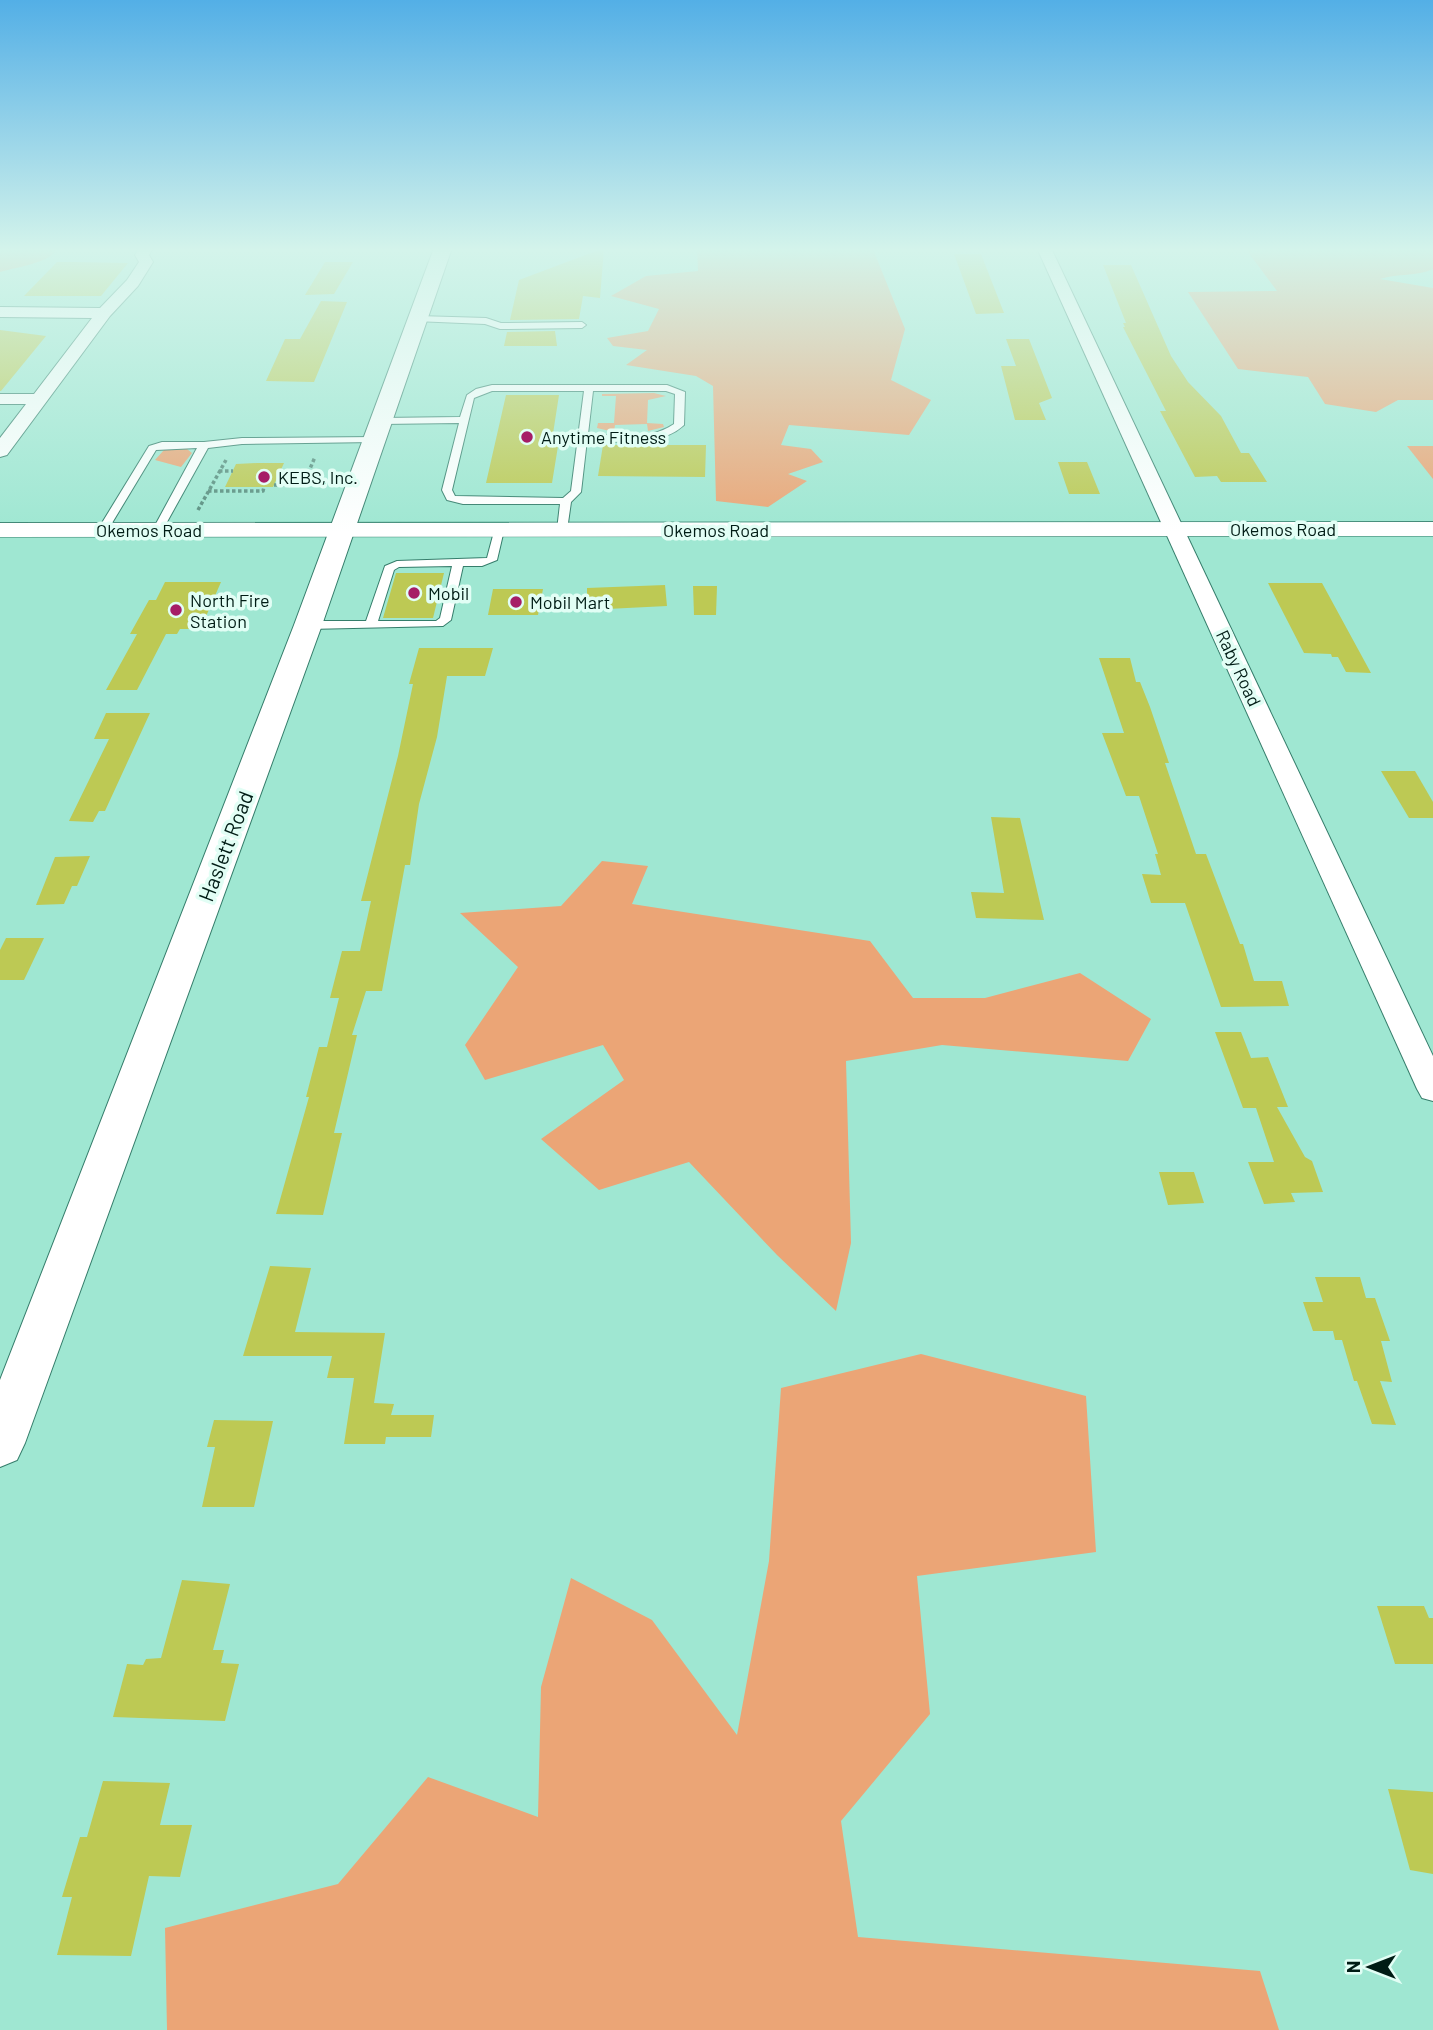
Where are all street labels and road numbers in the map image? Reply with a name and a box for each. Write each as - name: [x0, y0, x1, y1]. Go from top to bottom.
- street label: Okemos Road: [1230, 518, 1336, 540]
- street label: Okemos Road: [96, 519, 202, 541]
- street label: Okemos Road: [663, 519, 769, 541]
- street label: Raby Road: [1212, 626, 1266, 710]
- street label: Haslett Road: [192, 787, 258, 905]

